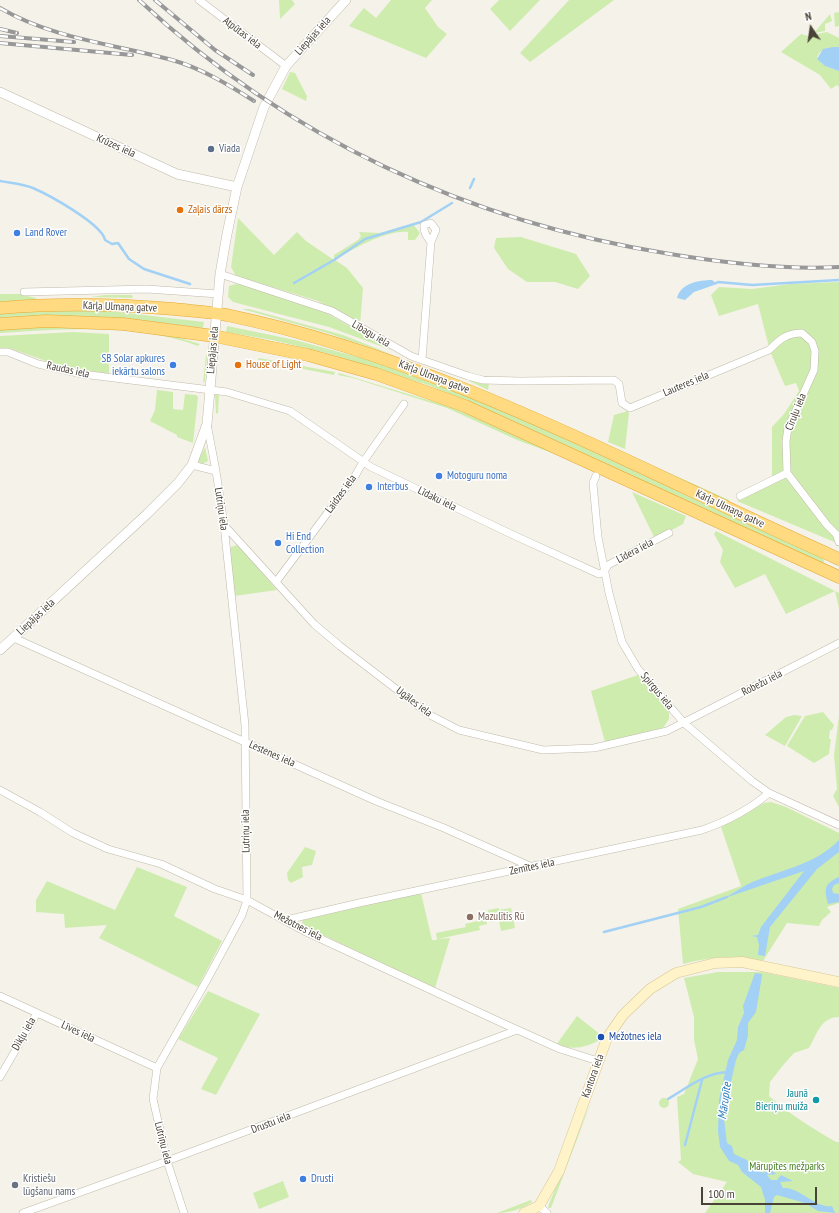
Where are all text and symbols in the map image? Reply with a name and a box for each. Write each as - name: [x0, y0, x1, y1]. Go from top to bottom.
- north arrow: [791, 8, 831, 48]
- text: N: [804, 9, 813, 24]
- street label: Atpūtas iela: [220, 14, 264, 52]
- street label: Liepājas iela: [292, 14, 334, 58]
- street label: Krūzes iela: [94, 132, 138, 160]
- place label: Viada: [219, 142, 240, 156]
- marker: Viada: [206, 144, 216, 154]
- place label: Zaļais dārzs: [188, 203, 232, 217]
- marker: Zaļais dārzs: [175, 205, 185, 215]
- place label: Land Rover: [25, 226, 67, 240]
- marker: Land Rover: [12, 228, 22, 238]
- street label: Kārļa Ulmaņa gatve: [83, 299, 157, 315]
- street label: Lībagu iela: [350, 318, 392, 350]
- street label: Liepājas iela: [204, 326, 222, 374]
- place label: SB Solar apkures iekārtu salons: [102, 352, 165, 378]
- street label: Kārļa Ulmaņa gatve: [397, 357, 471, 397]
- place label: House of Light: [246, 358, 301, 372]
- street label: Raudas iela: [45, 359, 91, 381]
- marker: SB Solar apkures iekārtu salons: [168, 360, 178, 370]
- marker: House of Light: [233, 360, 243, 370]
- street label: Lauteres iela: [661, 368, 711, 400]
- street label: Cīruļu iela: [783, 392, 809, 432]
- place label: Motoguru noma: [447, 469, 507, 483]
- marker: Motoguru noma: [434, 471, 444, 481]
- street label: Laidzes iela: [323, 472, 359, 516]
- place label: Interbus: [377, 480, 408, 494]
- marker: Interbus: [364, 482, 374, 492]
- street label: Līdaku iela: [416, 484, 458, 514]
- street label: Lutriņu iela: [211, 487, 231, 531]
- street label: Kārļa Ulmaņa gatve: [693, 487, 767, 531]
- place label: Hi End Collection: [286, 530, 324, 556]
- street label: Līdera iela: [614, 536, 656, 566]
- marker: Hi End Collection: [273, 538, 283, 548]
- street label: Liepājas iela: [14, 596, 58, 638]
- street label: Robežu iela: [739, 667, 785, 699]
- street label: Spirgus iela: [638, 670, 676, 712]
- street label: Ugāles iela: [393, 684, 435, 720]
- street label: Lestenes iela: [247, 738, 297, 770]
- street label: Lutriņu iela: [239, 809, 253, 853]
- street label: Zemītes iela: [508, 856, 556, 878]
- street label: Mežotnes iela: [272, 908, 324, 944]
- place label: Mazulītis Rū: [478, 910, 525, 924]
- marker: Mazulītis Rū: [465, 912, 475, 922]
- street label: Dikļu iela: [9, 1015, 39, 1053]
- street label: Līves iela: [59, 1018, 97, 1046]
- place label: Mežotnes iela: [609, 1030, 661, 1044]
- marker: Mežotnes iela: [596, 1032, 606, 1042]
- street label: Kantora iela: [579, 1052, 607, 1100]
- water label: Mārupīte: [715, 1082, 735, 1120]
- place label: Jaunā Bieriņu muiža: [756, 1087, 808, 1113]
- marker: Jaunā Bieriņu muiža: [811, 1095, 821, 1105]
- street label: Drustu iela: [249, 1109, 293, 1137]
- street label: Lutriņu iela: [151, 1120, 175, 1166]
- park label: Mārupītes mežparks: [749, 1160, 825, 1174]
- place label: Kristiešu lūgšanu nams: [23, 1172, 75, 1198]
- place label: Drusti: [311, 1172, 334, 1186]
- marker: Drusti: [298, 1174, 308, 1184]
- scale bar: [703, 1179, 819, 1205]
- marker: Kristiešu lūgšanu nams: [10, 1180, 20, 1190]
- text: 100 m: [708, 1186, 735, 1201]

